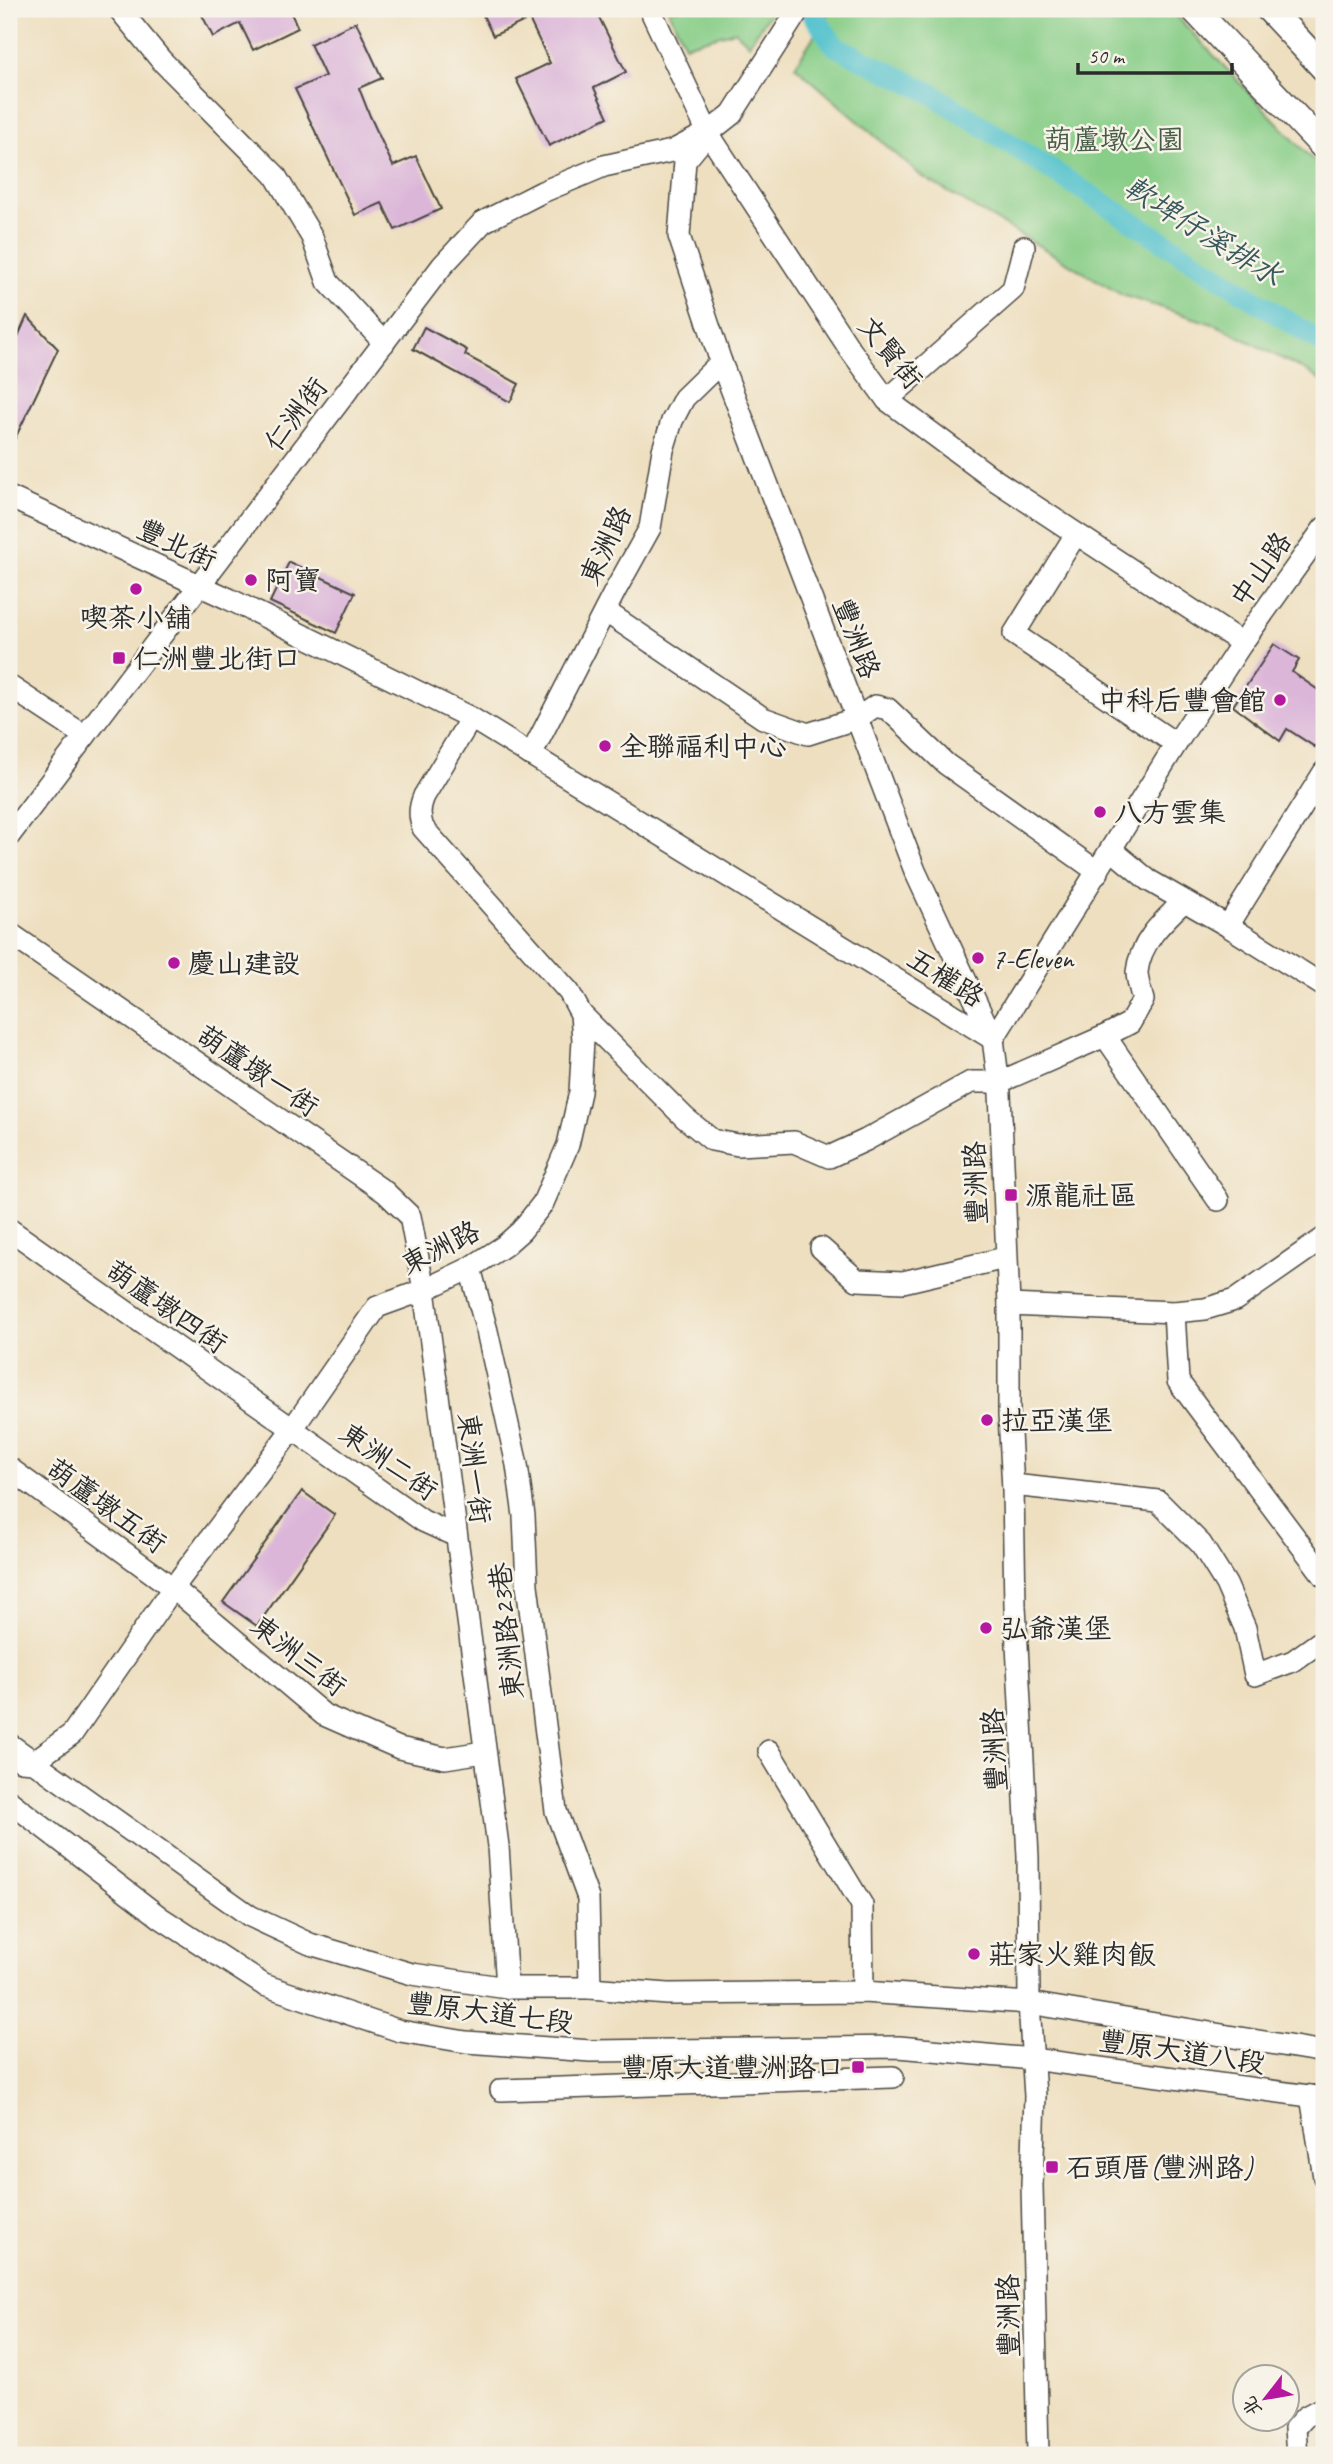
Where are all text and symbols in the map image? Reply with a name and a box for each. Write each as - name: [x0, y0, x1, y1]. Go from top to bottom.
- scale bar: [1078, 32, 1232, 76]
- text: 50 m: [1088, 43, 1126, 69]
- park label: 葫蘆墩公園: [1044, 122, 1184, 157]
- water label: 軟埤仔溪排水: [1117, 167, 1290, 295]
- street label: 文賢街: [851, 309, 931, 396]
- street label: 仁洲街: [256, 370, 335, 458]
- street label: 東洲路: [572, 500, 639, 591]
- street label: 豐北街: [131, 511, 222, 578]
- street label: 中山路: [1222, 525, 1299, 614]
- place label: 阿寶: [265, 563, 321, 598]
- marker: 阿寶: [243, 572, 259, 588]
- marker: 喫茶小舖: [128, 581, 144, 597]
- street label: 豐洲路: [825, 593, 888, 684]
- place label: 喫茶小舖: [80, 600, 192, 635]
- place label: 仁洲豐北街口: [133, 641, 301, 676]
- marker: 仁洲豐北街口: [111, 650, 127, 666]
- place label: 中科后豐會館: [1098, 683, 1266, 718]
- marker: 中科后豐會館: [1272, 692, 1288, 708]
- place label: 全聯福利中心: [619, 729, 787, 764]
- marker: 全聯福利中心: [597, 738, 613, 754]
- place label: 八方雲集: [1114, 795, 1226, 830]
- marker: 八方雲集: [1092, 804, 1108, 820]
- street label: 五權路: [901, 940, 991, 1015]
- place label: 7-Eleven: [992, 941, 1075, 976]
- place label: 慶山建設: [188, 946, 300, 981]
- marker: 7-Eleven: [970, 950, 986, 966]
- marker: 慶山建設: [166, 955, 182, 971]
- street label: 葫蘆墩一街: [190, 1017, 326, 1124]
- street label: 豐洲路: [957, 1140, 994, 1226]
- place label: 源龍社區: [1025, 1178, 1137, 1213]
- marker: 源龍社區: [1003, 1187, 1019, 1203]
- street label: 東洲路: [395, 1213, 486, 1282]
- street label: 葫蘆墩四街: [99, 1252, 234, 1361]
- place label: 拉亞漢堡: [1001, 1403, 1113, 1438]
- street label: 東洲一街: [450, 1410, 499, 1526]
- marker: 拉亞漢堡: [979, 1412, 995, 1428]
- street label: 東洲二街: [333, 1415, 445, 1508]
- street label: 葫蘆墩五街: [40, 1450, 174, 1561]
- street label: 東洲路23巷: [482, 1560, 531, 1701]
- street label: 東洲三街: [244, 1607, 354, 1704]
- place label: 弘爺漢堡: [1000, 1611, 1112, 1646]
- marker: 弘爺漢堡: [978, 1620, 994, 1636]
- street label: 豐洲路: [975, 1707, 1014, 1793]
- place label: 莊家火雞肉飯: [988, 1937, 1156, 1972]
- marker: 莊家火雞肉飯: [966, 1946, 982, 1962]
- street label: 豐原大道七段: [404, 1985, 575, 2040]
- street label: 豐原大道八段: [1096, 2022, 1268, 2081]
- place label: 豐原大道豐洲路口: [620, 2050, 844, 2085]
- marker: 豐原大道豐洲路口: [850, 2059, 866, 2075]
- place label: 石頭厝(豐洲路): [1066, 2150, 1254, 2185]
- marker: 石頭厝(豐洲路): [1044, 2159, 1060, 2175]
- street label: 豐洲路: [990, 2274, 1027, 2358]
- north arrow: [1232, 2362, 1302, 2432]
- text: 北: [1237, 2392, 1267, 2421]

